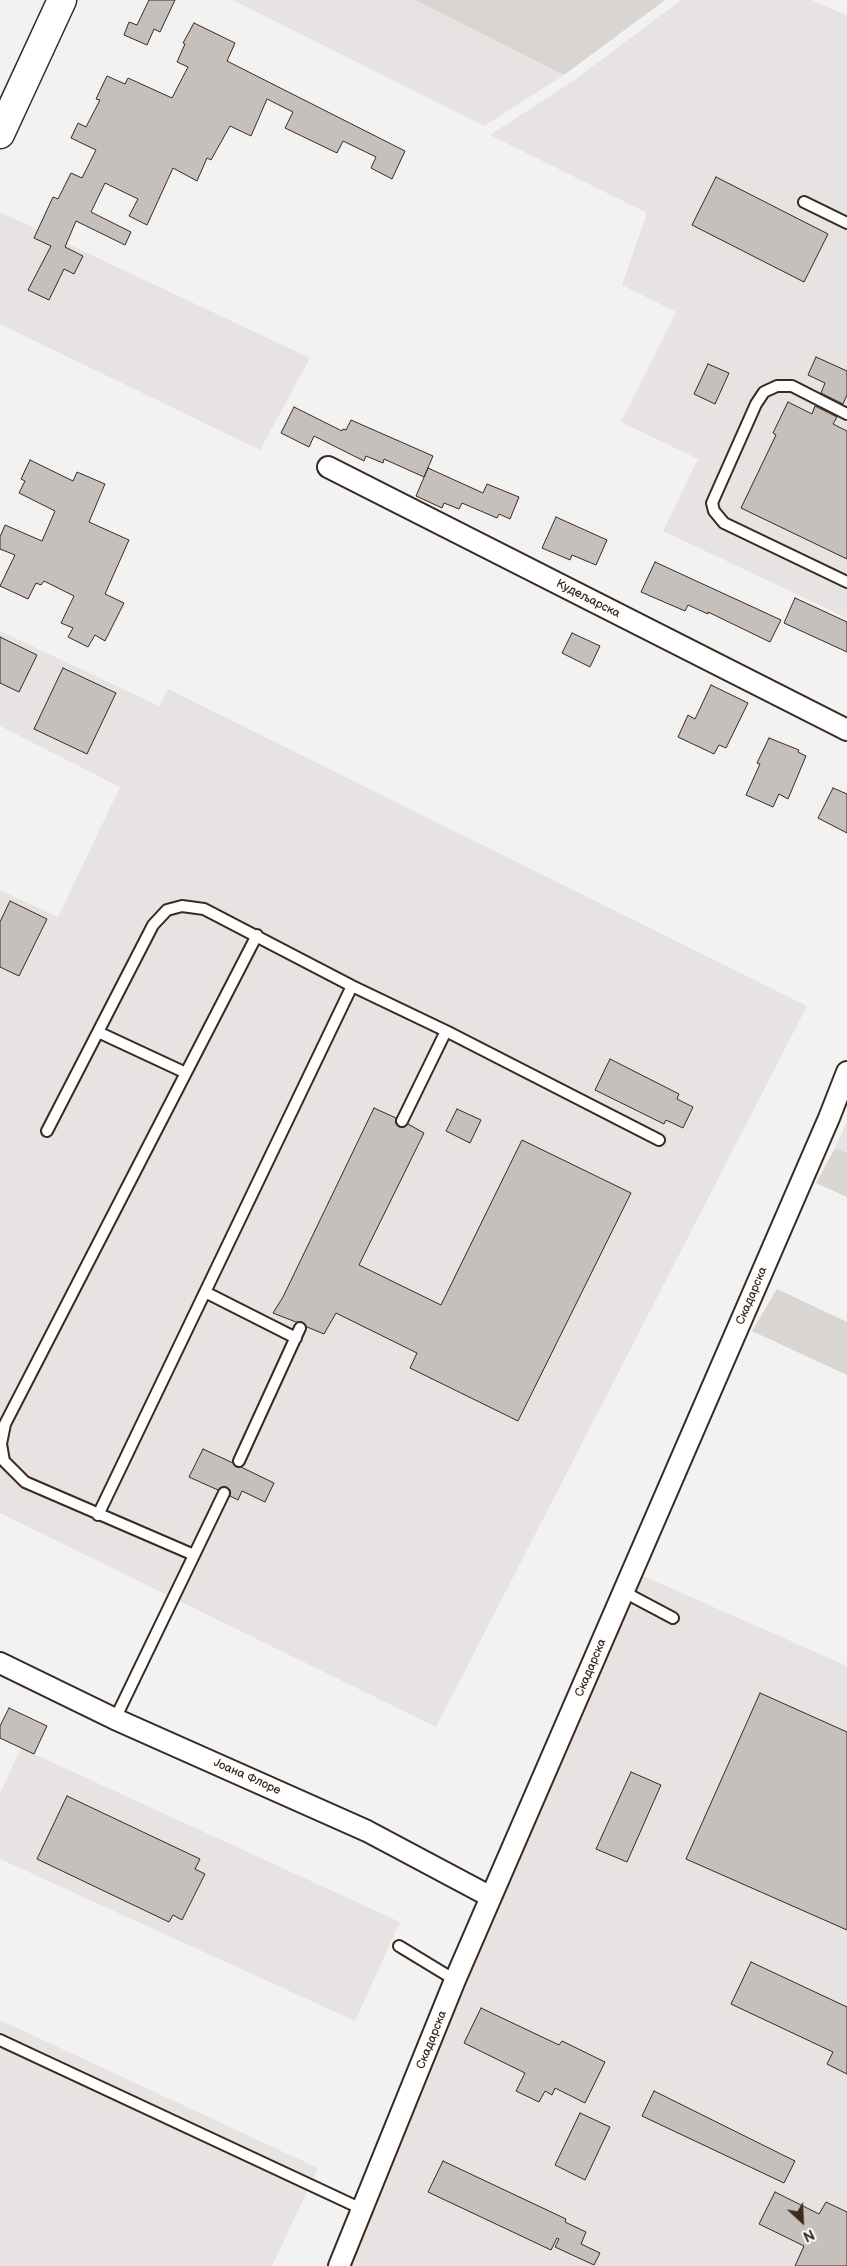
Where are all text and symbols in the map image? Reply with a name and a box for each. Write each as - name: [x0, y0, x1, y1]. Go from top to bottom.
- street label: Кудељарска: [553, 577, 623, 621]
- street label: Скадарска: [733, 1265, 771, 1327]
- street label: Скадарска: [572, 1637, 610, 1699]
- street label: Јоана Флоре: [211, 1756, 283, 1798]
- street label: Скадарска: [414, 2009, 450, 2071]
- north arrow: [777, 2196, 827, 2246]
- text: N: [800, 2225, 817, 2245]

